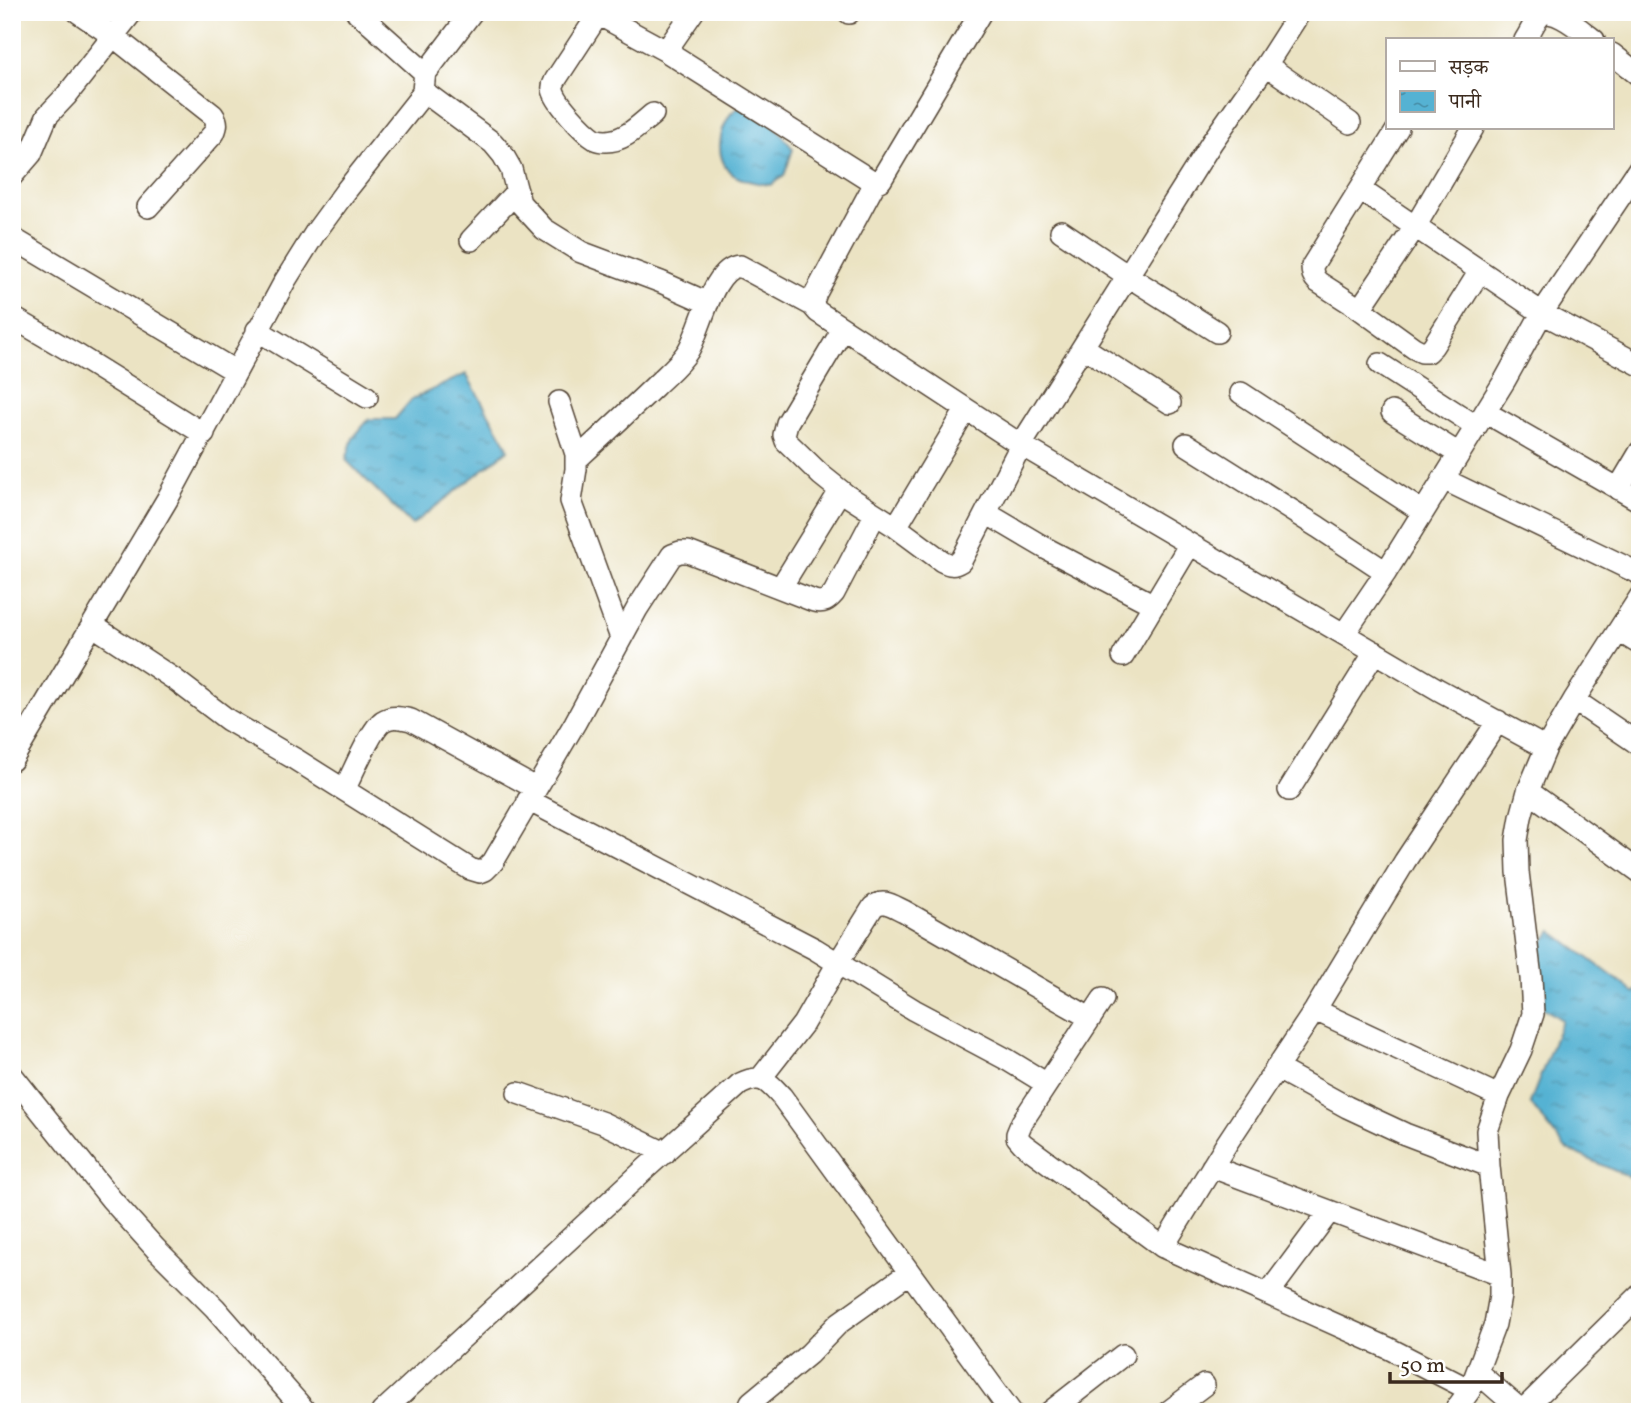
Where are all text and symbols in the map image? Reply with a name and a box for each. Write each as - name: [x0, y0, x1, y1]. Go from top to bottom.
- legend: [1386, 38, 1614, 130]
- text: सड़क: [1448, 54, 1489, 83]
- text: पानी: [1448, 88, 1482, 117]
- scale bar: [1390, 1340, 1502, 1384]
- text: 50 m: [1400, 1352, 1445, 1381]

